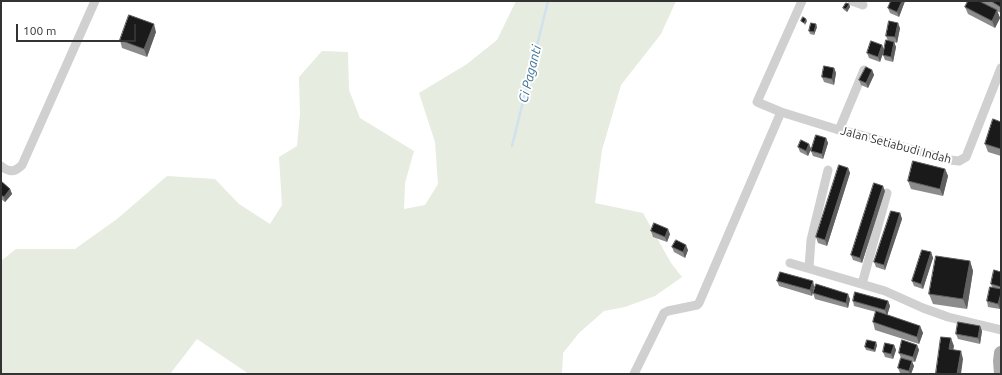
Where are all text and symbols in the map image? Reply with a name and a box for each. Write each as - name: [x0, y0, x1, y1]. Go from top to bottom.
- scale bar: [18, 16, 138, 42]
- text: 100 m: [23, 24, 56, 37]
- water label: Ci Paganti: [515, 44, 545, 104]
- street label: Jalan Setiabudi Indah: [839, 123, 953, 167]

